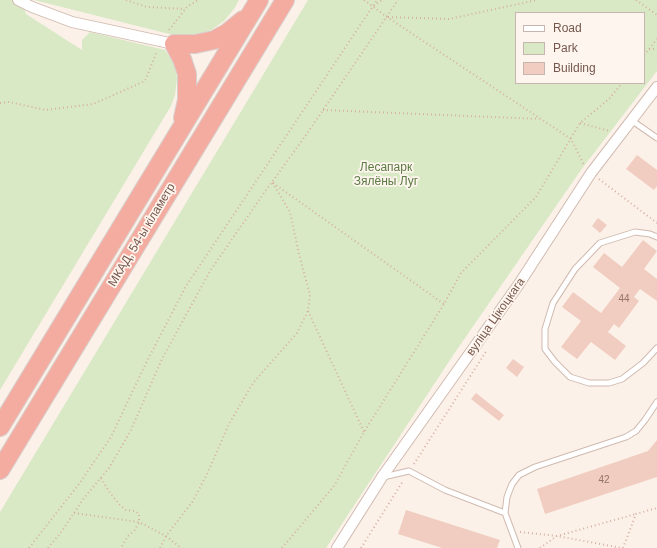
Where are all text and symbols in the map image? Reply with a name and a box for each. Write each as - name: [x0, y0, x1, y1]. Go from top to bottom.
- legend: [515, 12, 645, 84]
- text: Road: [553, 21, 582, 35]
- text: Park: [553, 41, 578, 55]
- text: Building: [553, 61, 596, 75]
- park label: Лесапарк Зялёны Луг: [354, 161, 418, 189]
- street label: МКАД, 54-ы кіламетр: [105, 181, 179, 289]
- street label: вуліца Цікоцкага: [464, 275, 528, 359]
- house number: 44: [618, 293, 630, 305]
- house number: 42: [598, 474, 610, 486]

